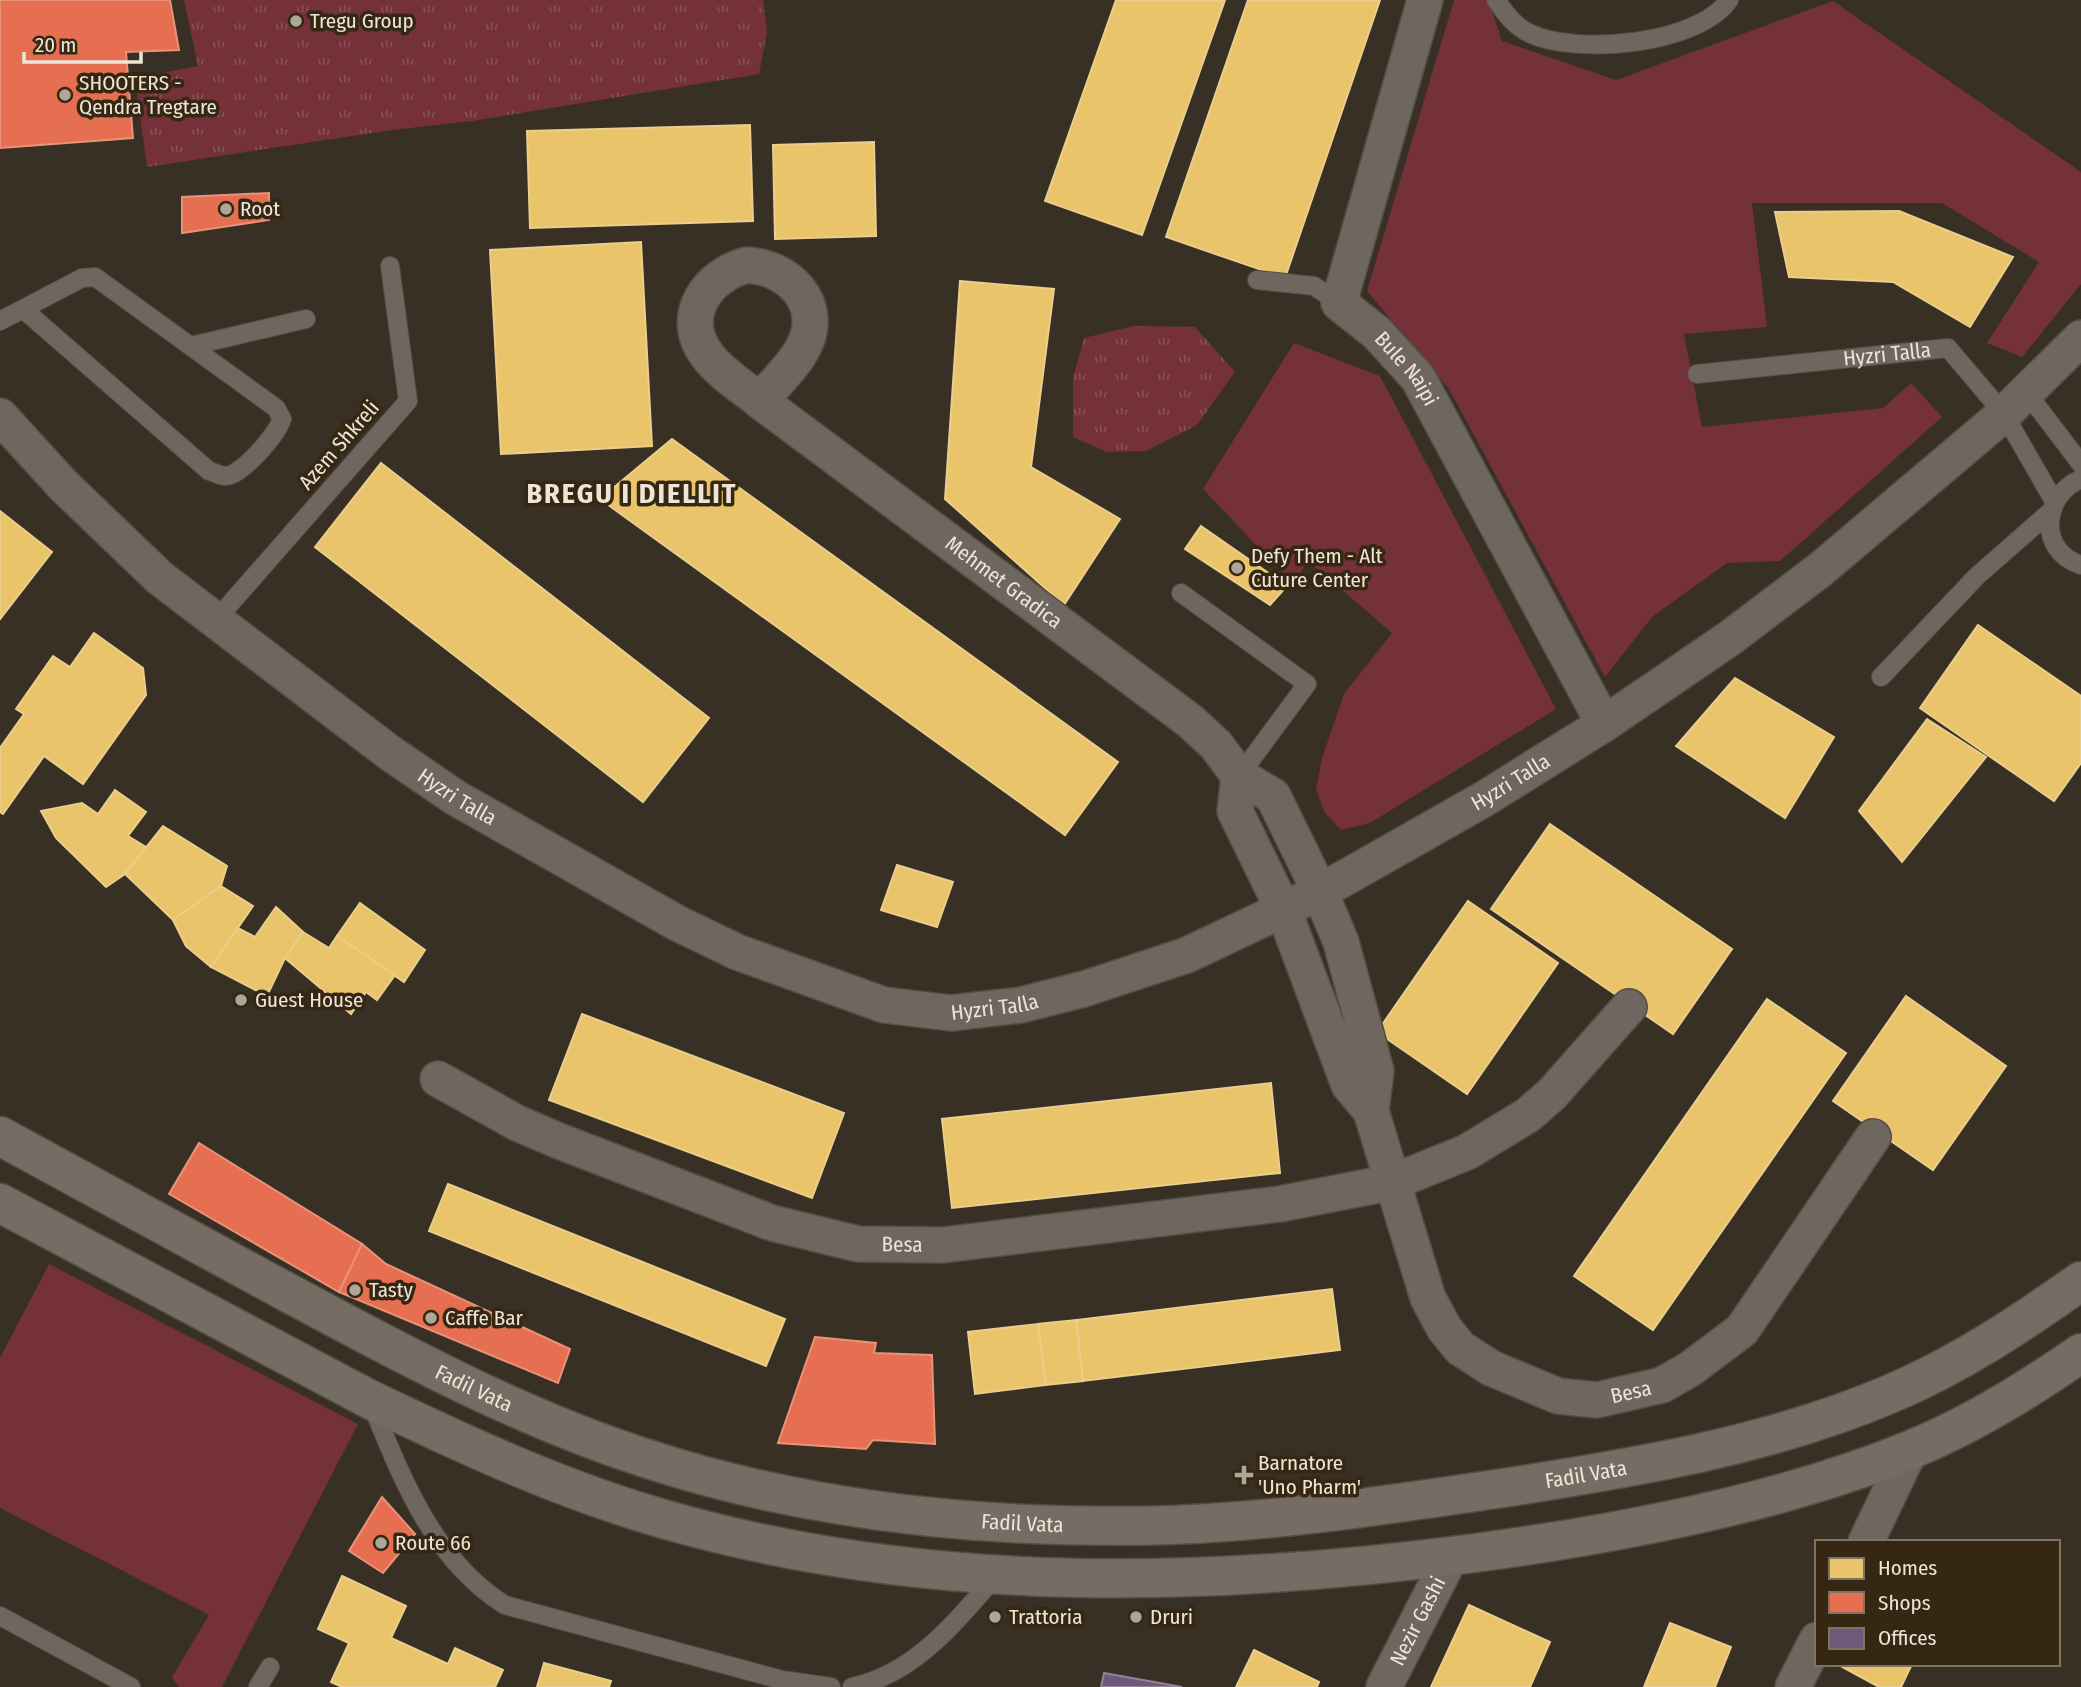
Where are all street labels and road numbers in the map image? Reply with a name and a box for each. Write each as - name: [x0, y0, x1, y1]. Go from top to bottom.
- street label: Bule Naipi: [1369, 326, 1444, 410]
- street label: Hyzri Talla: [1842, 337, 1932, 372]
- street label: Azem Shkreli: [293, 395, 385, 495]
- street label: Mehmet Gradica: [940, 530, 1068, 635]
- street label: Hyzri Talla: [1467, 748, 1555, 817]
- street label: Hyzri Talla: [413, 763, 501, 831]
- street label: Hyzri Talla: [950, 988, 1041, 1026]
- street label: Besa: [881, 1231, 923, 1258]
- street label: Fadil Vata: [431, 1359, 517, 1418]
- street label: Besa: [1608, 1375, 1654, 1409]
- street label: Fadil Vata: [1543, 1455, 1629, 1494]
- street label: Fadil Vata: [980, 1508, 1064, 1538]
- street label: Nezir Gashi: [1384, 1572, 1451, 1670]

